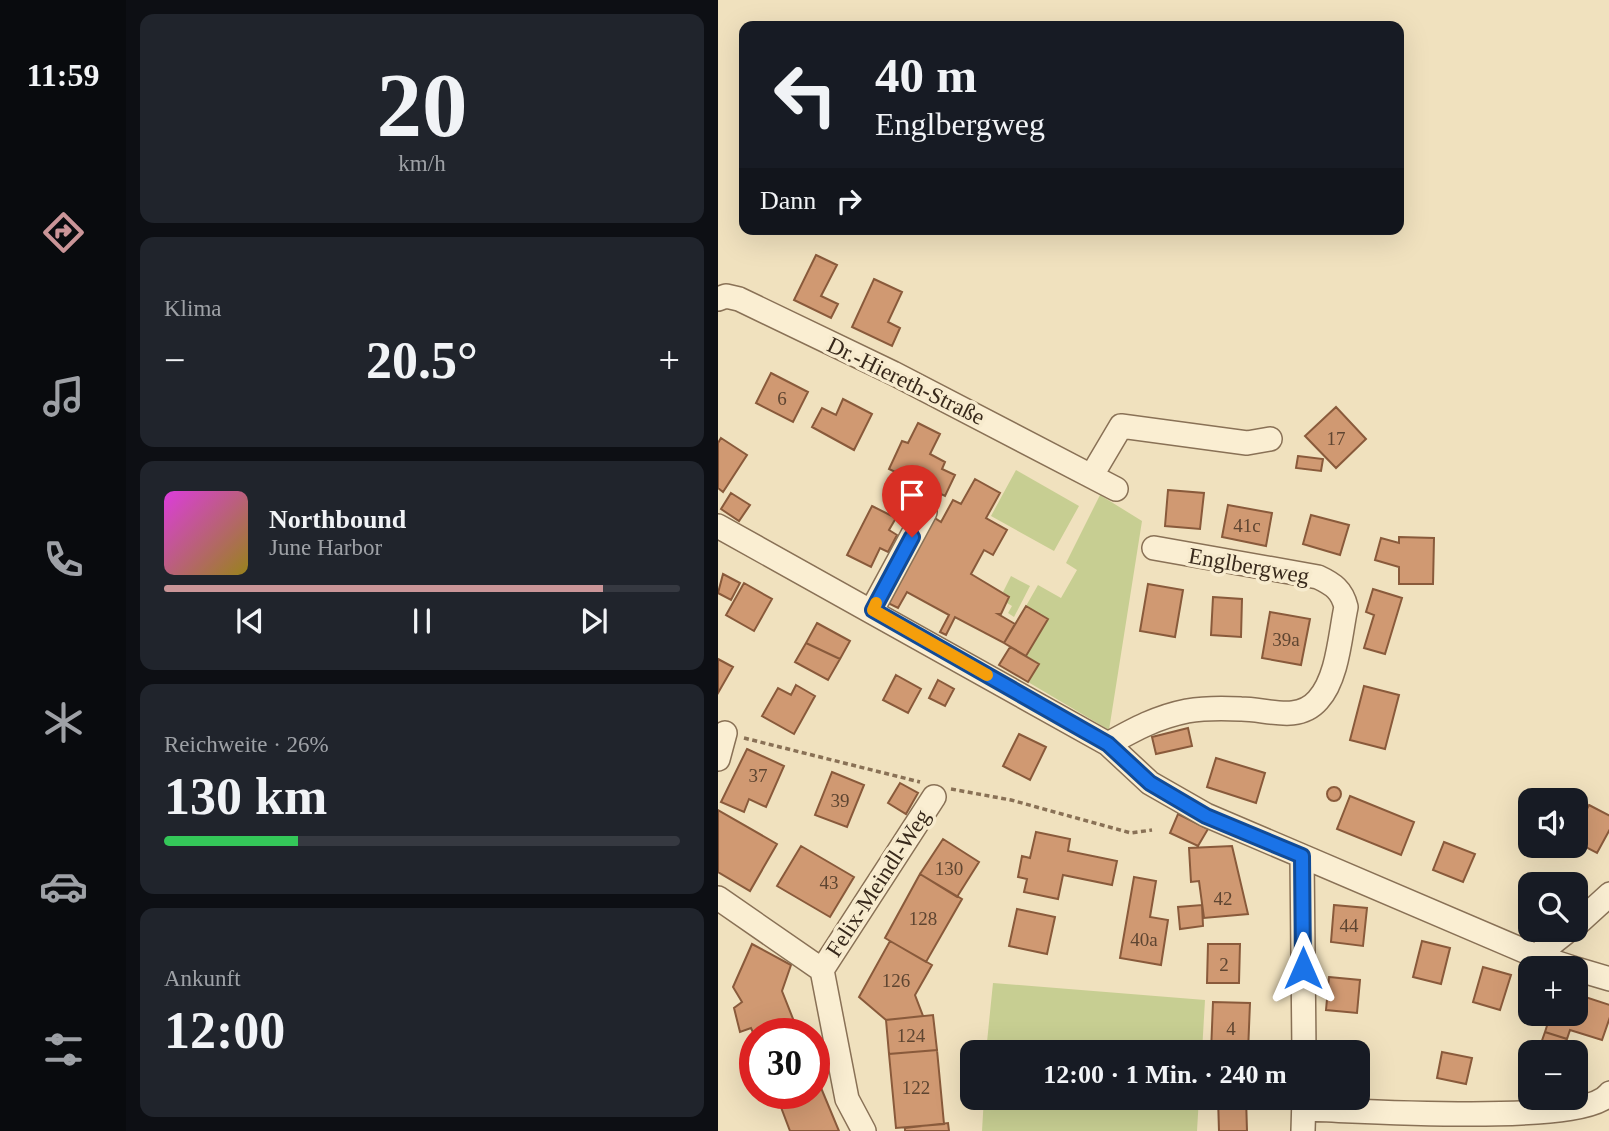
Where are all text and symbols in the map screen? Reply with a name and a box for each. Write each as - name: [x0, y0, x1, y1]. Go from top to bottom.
- text: 40 m: [875, 48, 977, 103]
- icon: left: [760, 49, 851, 140]
- text: 20: [377, 55, 468, 156]
- text: 11:59: [27, 57, 99, 93]
- text: Englbergweg: [875, 106, 1045, 142]
- text: km/h: [398, 151, 446, 176]
- icon: right: [830, 182, 868, 220]
- text: Dann: [760, 186, 816, 215]
- icon: directions: [39, 208, 88, 257]
- text: Klima: [164, 296, 222, 321]
- text: 20.5°: [366, 332, 478, 389]
- street label: Dr.-Hiereth-Straße: [823, 332, 989, 430]
- text: −: [164, 339, 185, 381]
- text: +: [659, 339, 680, 381]
- icon: music: [39, 372, 88, 421]
- house number: 6: [777, 388, 787, 409]
- house number: 17: [1327, 428, 1346, 449]
- pin: [882, 465, 942, 537]
- icon: arrive: [893, 476, 931, 514]
- text: Northbound: [269, 505, 406, 534]
- house number: 41c: [1233, 515, 1261, 536]
- icon: phone: [39, 535, 88, 584]
- text: June Harbor: [269, 535, 382, 560]
- street label: Englbergweg: [1187, 543, 1312, 589]
- icon: previous: [231, 602, 269, 640]
- icon: pause: [403, 602, 441, 640]
- icon: next: [575, 602, 613, 640]
- house number: 39a: [1272, 629, 1300, 650]
- icon: climate: [39, 698, 88, 747]
- text: Reichweite · 26%: [164, 732, 329, 757]
- house number: 37: [749, 765, 768, 786]
- text: 130 km: [164, 768, 327, 825]
- map controls: [1518, 788, 1588, 1110]
- button: sound: [1518, 788, 1588, 858]
- house number: 39: [831, 790, 850, 811]
- street label: Felix-Meindl-Weg: [821, 804, 935, 961]
- house number: 130: [935, 858, 963, 879]
- icon: car: [39, 862, 88, 911]
- house number: 43: [820, 872, 839, 893]
- button: search: [1518, 872, 1588, 942]
- house number: 42: [1214, 888, 1233, 909]
- house number: 128: [909, 908, 937, 929]
- house number: 44: [1340, 915, 1359, 936]
- house number: 40a: [1130, 929, 1158, 950]
- position arrow: [1266, 931, 1340, 1005]
- house number: 2: [1219, 954, 1229, 975]
- button: +: [1518, 956, 1588, 1026]
- text: Ankunft: [164, 966, 241, 991]
- house number: 126: [882, 970, 910, 991]
- text: 12:00: [164, 1002, 285, 1059]
- speed limit sign: 30: [739, 1018, 830, 1109]
- house number: 4: [1226, 1018, 1236, 1039]
- icon: filters: [39, 1025, 88, 1074]
- house number: 124: [897, 1025, 926, 1046]
- button: −: [1518, 1040, 1588, 1110]
- text: 12:00 · 1 Min. · 240 m: [1043, 1060, 1287, 1089]
- house number: 122: [902, 1077, 930, 1098]

